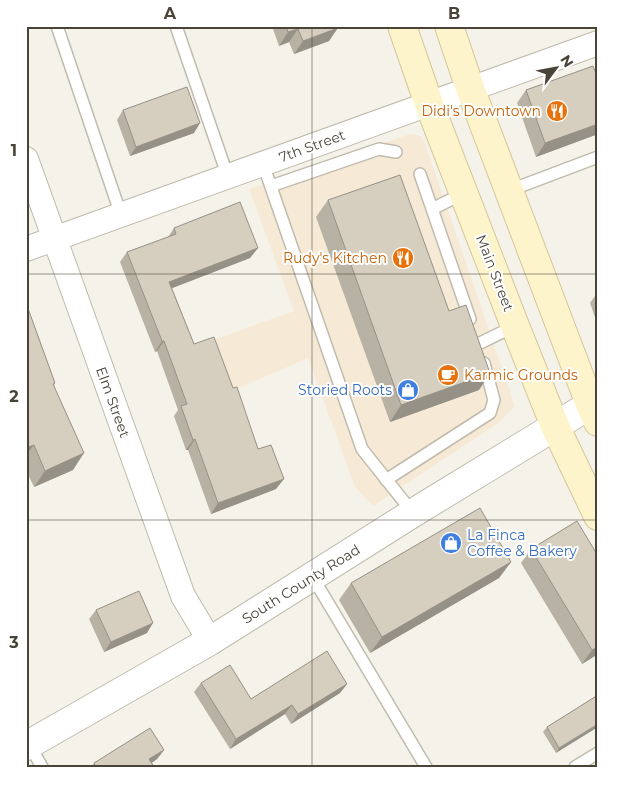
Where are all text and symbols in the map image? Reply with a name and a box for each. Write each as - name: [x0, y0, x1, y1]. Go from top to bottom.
- text: A: [163, 4, 177, 23]
- text: B: [448, 4, 460, 23]
- north arrow: [532, 42, 582, 92]
- text: N: [556, 52, 578, 71]
- restaurant icon: Didi's Downtown: [545, 99, 569, 123]
- place label: Didi's Downtown: [421, 102, 541, 120]
- street label: 7th Street: [276, 126, 348, 166]
- text: 1: [11, 141, 17, 160]
- street label: Main Street: [472, 232, 518, 314]
- restaurant icon: Rudy's Kitchen: [391, 246, 415, 270]
- place label: Rudy's Kitchen: [283, 249, 387, 267]
- cafe icon: Karmic Grounds: [436, 363, 460, 387]
- street label: Elm Street: [92, 364, 134, 440]
- place label: Karmic Grounds: [464, 366, 578, 384]
- shop icon: Storied Roots: [396, 378, 420, 402]
- place label: Storied Roots: [298, 381, 392, 399]
- text: 2: [9, 387, 19, 406]
- place label: La Finca Coffee & Bakery: [467, 526, 577, 560]
- shop icon: La Finca Coffee & Bakery: [439, 531, 463, 555]
- street label: South County Road: [239, 540, 363, 628]
- text: 3: [8, 633, 19, 652]

